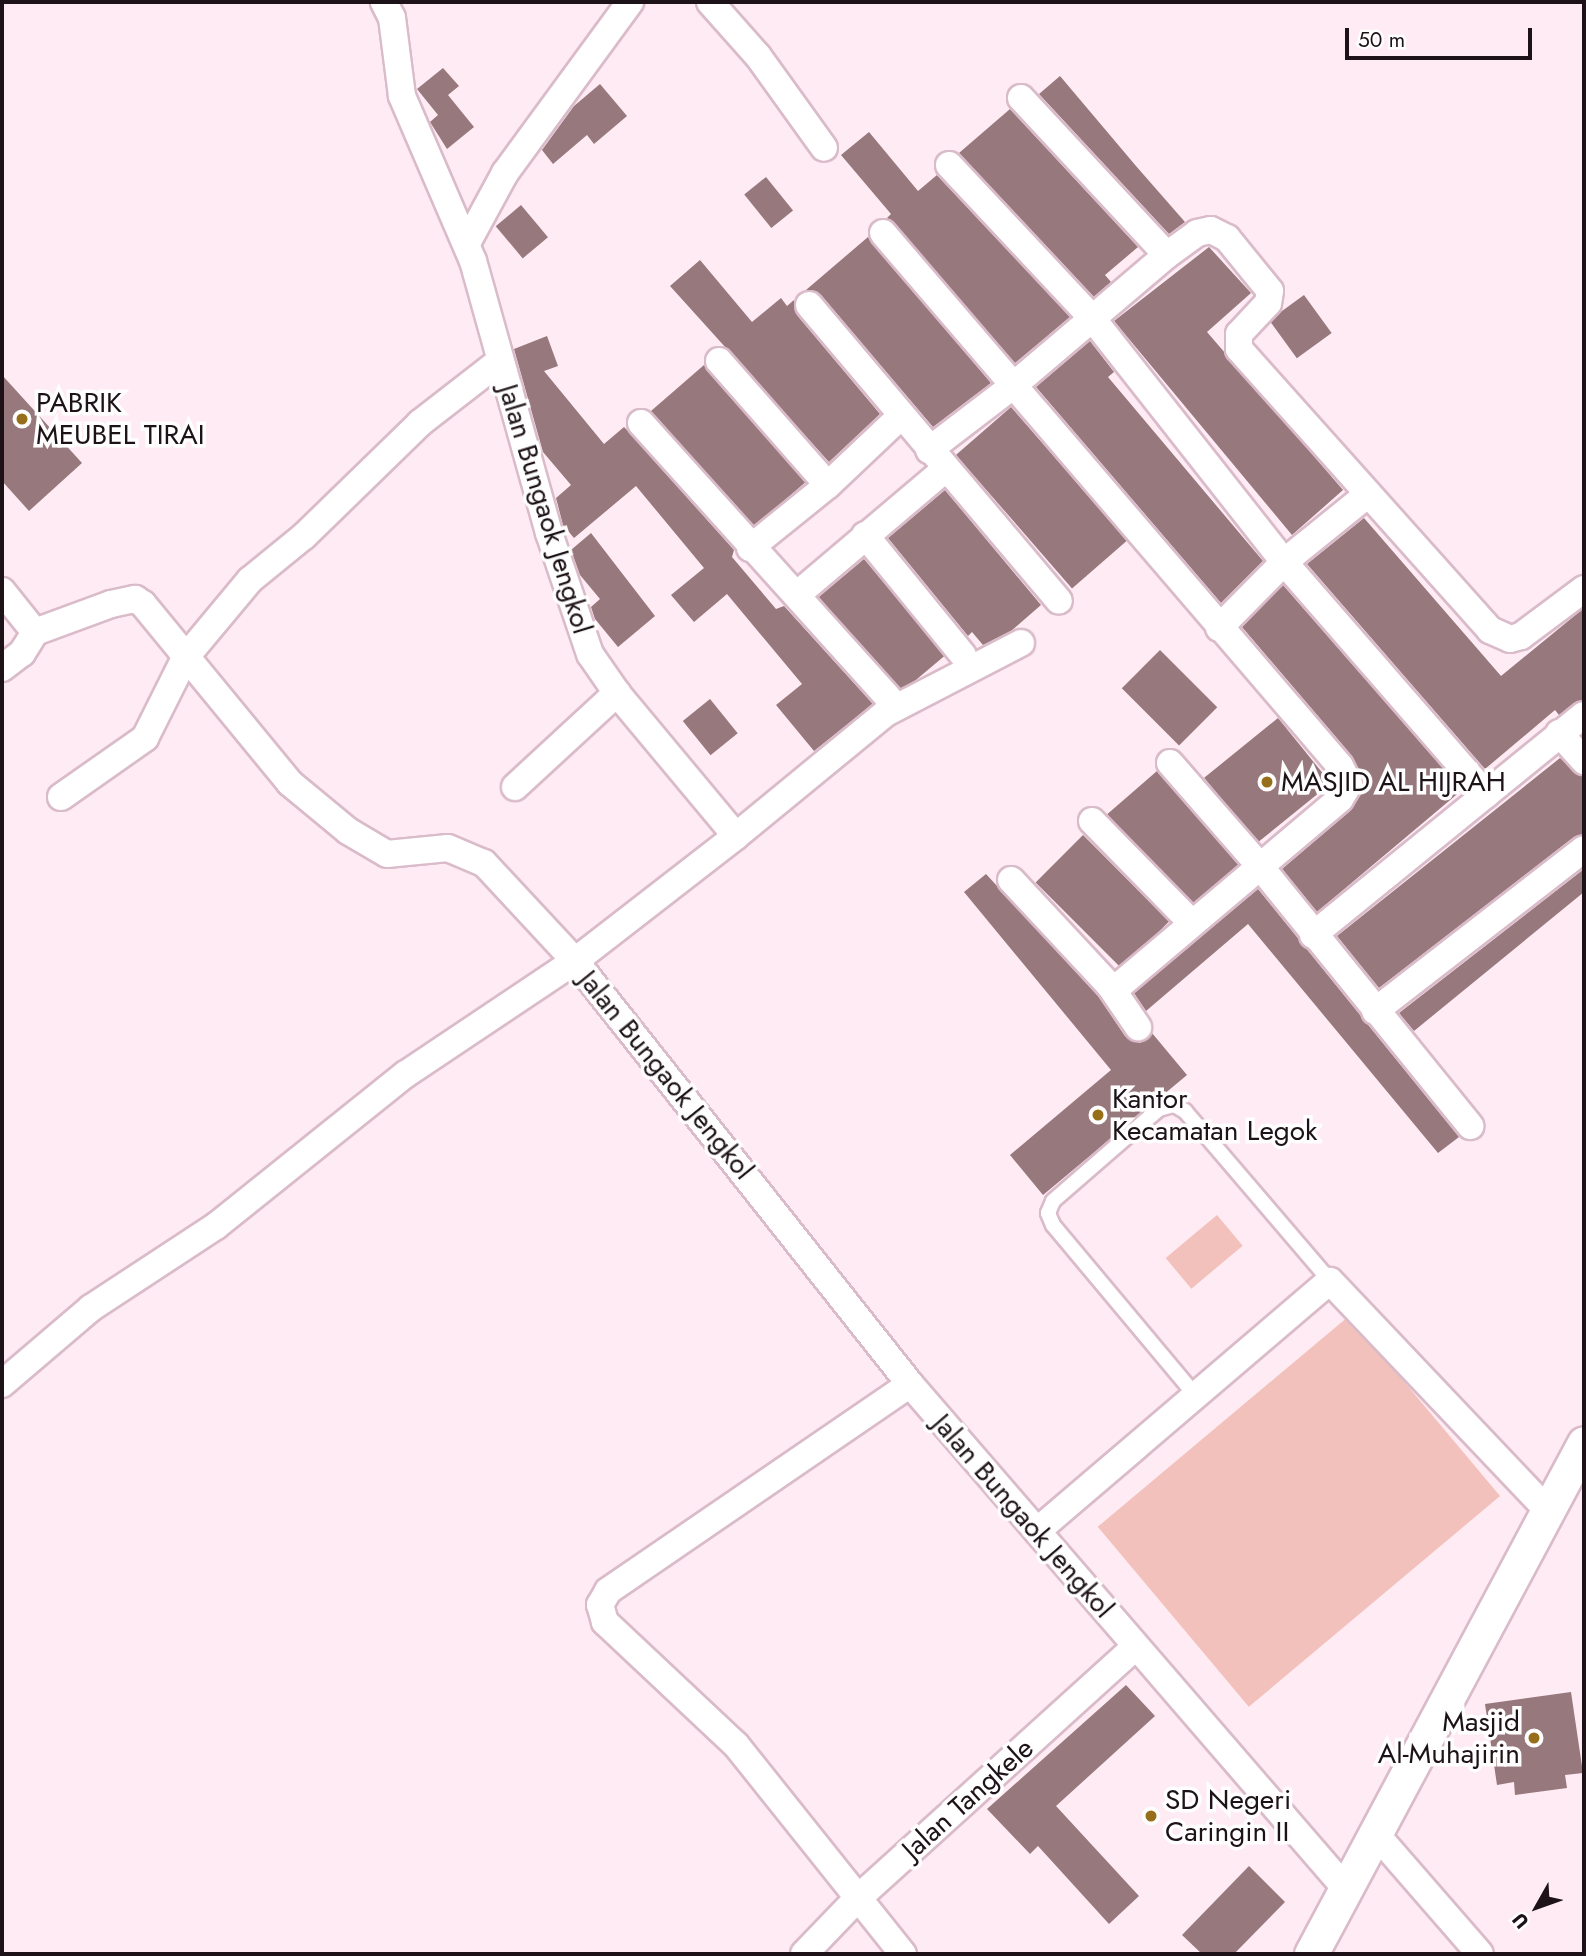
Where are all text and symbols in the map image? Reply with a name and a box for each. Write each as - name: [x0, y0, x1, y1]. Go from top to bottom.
- scale bar: [1348, 14, 1535, 58]
- text: 50 m: [1358, 25, 1405, 55]
- street label: Jalan Bungaok Jengkol: [491, 380, 599, 638]
- place label: PABRIK MEUBEL TIRAI: [36, 386, 205, 452]
- marker: PABRIK MEUBEL TIRAI: [14, 411, 30, 427]
- place label: MASJID AL HIJRAH: [1281, 765, 1506, 799]
- marker: MASJID AL HIJRAH: [1259, 774, 1275, 790]
- street label: Jalan Bungaok Jengkol: [571, 964, 761, 1186]
- place label: Kantor Kecamatan Legok: [1112, 1082, 1317, 1148]
- marker: Kantor Kecamatan Legok: [1090, 1107, 1106, 1123]
- street label: Jalan Bungaok Jengkol: [925, 1407, 1121, 1625]
- place label: Masjid Al-Muhajirin: [1378, 1705, 1520, 1771]
- marker: Masjid Al-Muhajirin: [1526, 1730, 1542, 1746]
- street label: Jalan Tangkele: [896, 1731, 1040, 1867]
- place label: SD Negeri Caringin II: [1165, 1783, 1291, 1849]
- marker: SD Negeri Caringin II: [1143, 1808, 1159, 1824]
- north arrow: [1502, 1872, 1572, 1942]
- text: U: [1506, 1907, 1535, 1935]

